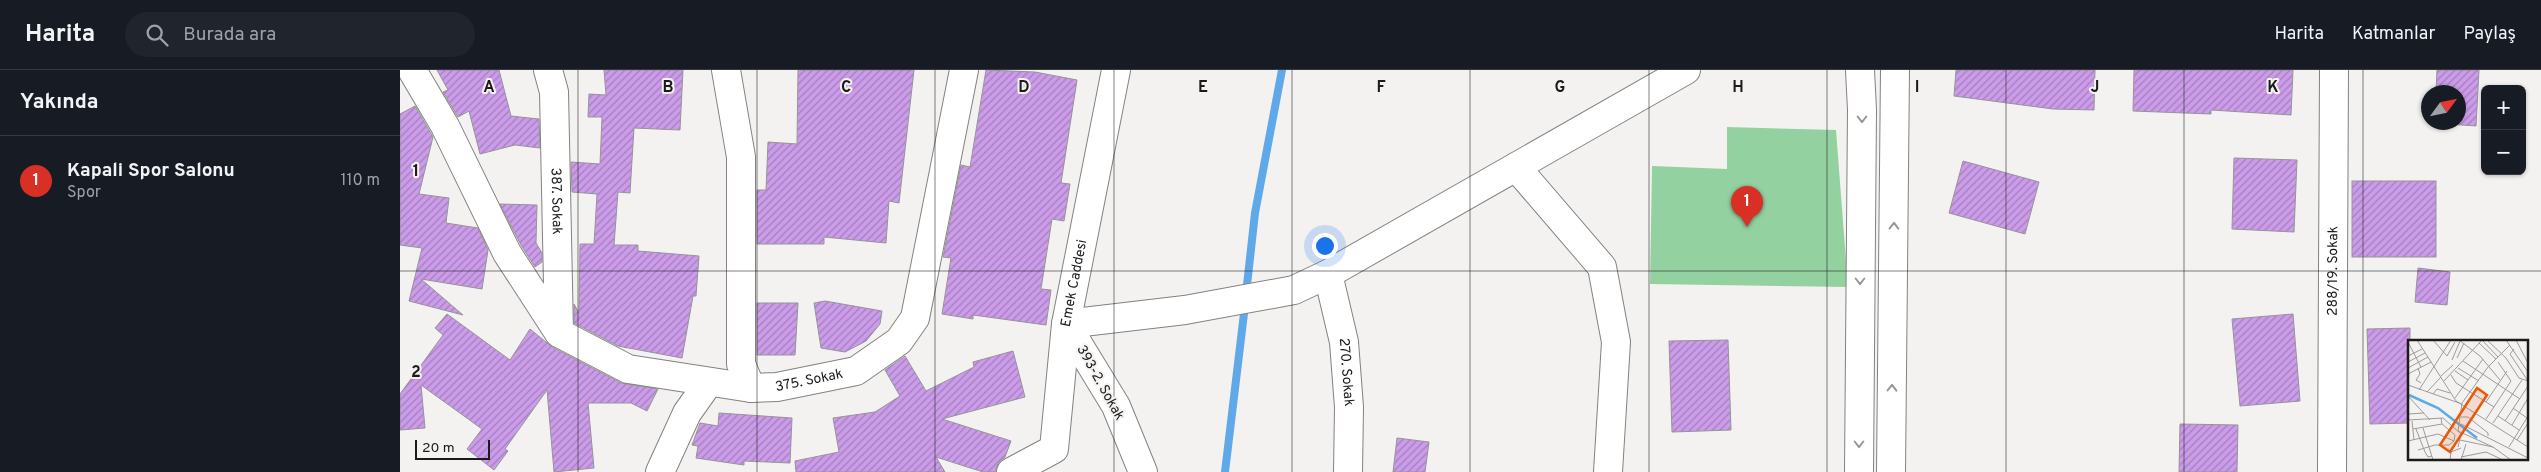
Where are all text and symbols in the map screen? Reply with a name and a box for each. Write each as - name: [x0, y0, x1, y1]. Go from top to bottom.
- search box: [125, 12, 475, 57]
- text: Harita: [25, 20, 95, 50]
- icon: search: [143, 21, 171, 49]
- text: Burada ara: [183, 23, 276, 47]
- text: Harita: [2275, 23, 2324, 46]
- text: Katmanlar: [2352, 23, 2435, 46]
- text: Paylaş: [2463, 23, 2516, 46]
- text: A: [483, 78, 495, 98]
- text: B: [662, 78, 674, 98]
- text: C: [841, 78, 851, 98]
- text: D: [1018, 78, 1030, 98]
- text: E: [1198, 78, 1208, 98]
- text: F: [1376, 78, 1386, 98]
- text: G: [1555, 78, 1565, 98]
- text: H: [1732, 78, 1744, 98]
- text: I: [1915, 78, 1919, 98]
- text: J: [2091, 78, 2099, 98]
- text: K: [2267, 78, 2279, 98]
- north arrow: [2421, 85, 2466, 130]
- map controls: [2481, 85, 2526, 175]
- button: +: [2481, 85, 2526, 130]
- text: Yakında: [20, 89, 99, 116]
- one-way arrow: [1857, 115, 1867, 123]
- button: −: [2481, 130, 2526, 175]
- text: Kapali Spor Salonu: [67, 159, 235, 183]
- text: 1: [413, 162, 419, 182]
- street label: 387. Sokak: [547, 167, 565, 235]
- text: 1: [33, 171, 39, 191]
- text: 110 m: [340, 171, 380, 191]
- text: Spor: [67, 183, 101, 203]
- pin: 1: [1731, 186, 1763, 227]
- one-way arrow: [1889, 222, 1899, 230]
- street label: 288/19. Sokak: [2324, 226, 2342, 316]
- your location: [1312, 233, 1338, 259]
- street label: Emek Caddesi: [1057, 238, 1091, 328]
- one-way arrow: [1855, 278, 1865, 285]
- street label: 270. Sokak: [1335, 337, 1357, 407]
- inset map: [2408, 340, 2528, 460]
- street label: 393-2. Sokak: [1072, 342, 1128, 424]
- text: 2: [411, 363, 421, 383]
- street label: 375. Sokak: [774, 365, 844, 396]
- one-way arrow: [1887, 384, 1897, 392]
- scale bar: [415, 437, 490, 460]
- text: 20 m: [422, 440, 455, 457]
- one-way arrow: [1854, 440, 1864, 448]

